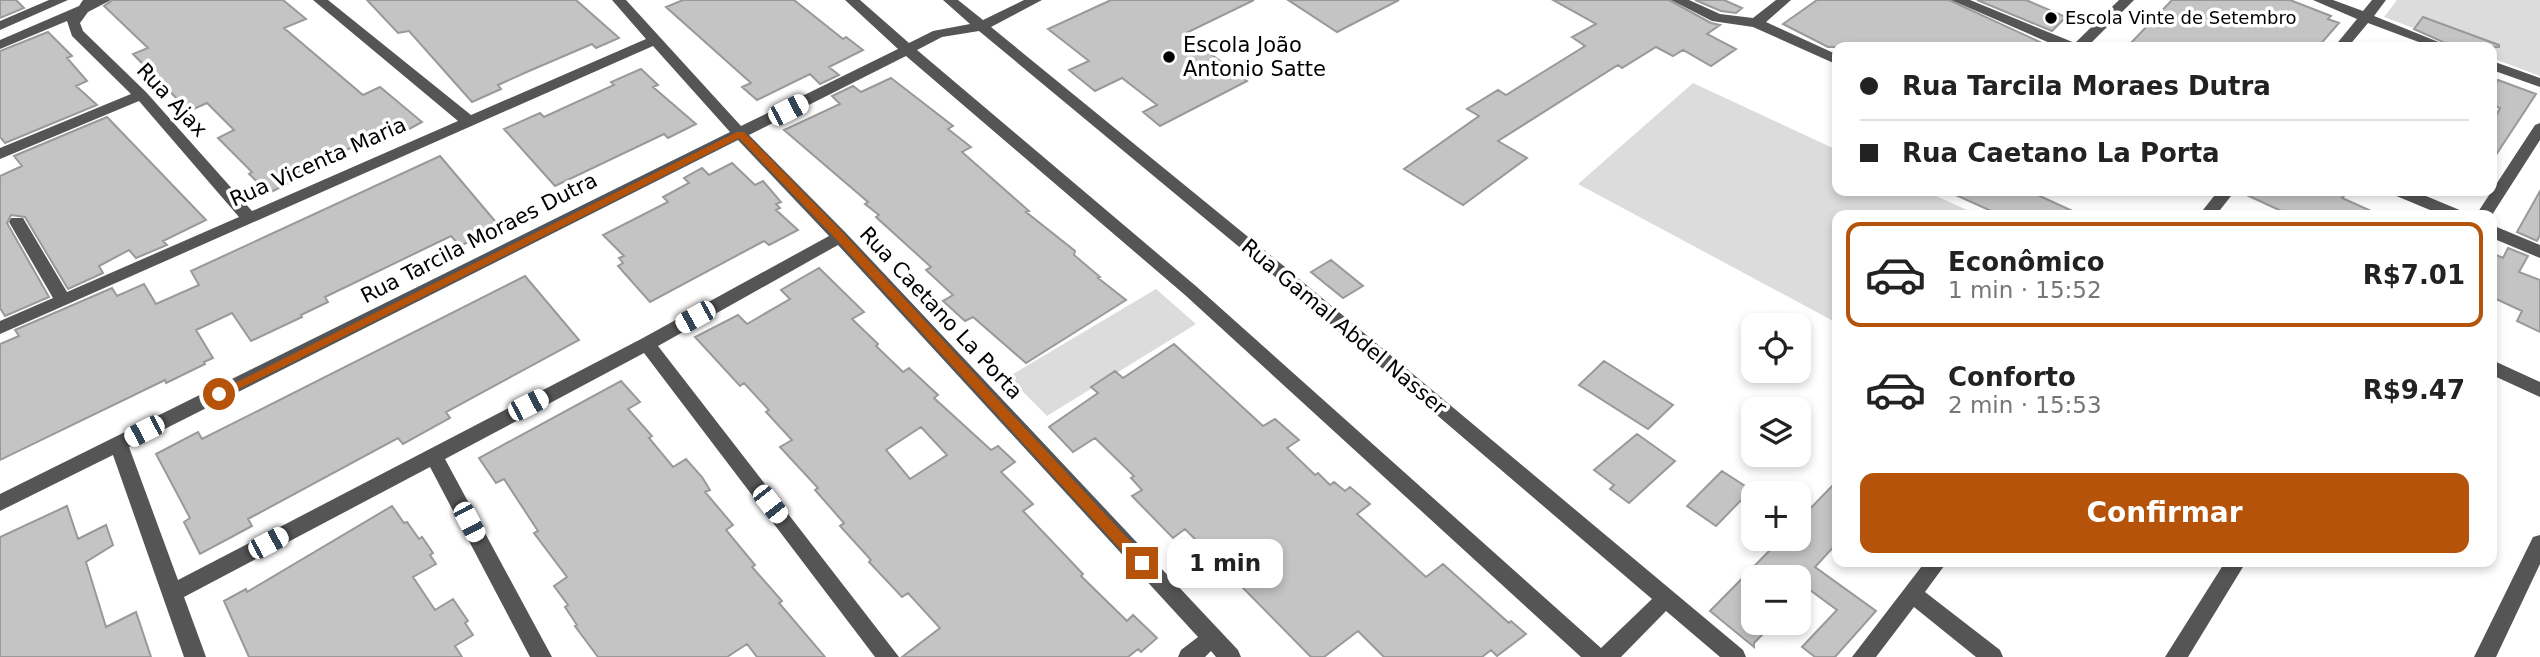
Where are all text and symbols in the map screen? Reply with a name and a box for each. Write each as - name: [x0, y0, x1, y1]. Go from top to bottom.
- place label: Escola Vinte de Setembro: [2065, 7, 2296, 28]
- marker: Escola Vinte de Setembro: [2043, 10, 2059, 26]
- place label: Escola João Antonio Satte: [1183, 33, 1326, 81]
- marker: Escola João Antonio Satte: [1161, 49, 1177, 65]
- street label: Rua Ajax: [132, 58, 212, 142]
- text: Rua Tarcila Moraes Dutra: [1902, 71, 2271, 101]
- car: [765, 91, 812, 129]
- street label: Rua Vicenta Maria: [226, 112, 410, 212]
- text: Rua Caetano La Porta: [1902, 138, 2220, 168]
- street label: Rua Tarcila Moraes Dutra: [357, 168, 601, 308]
- street label: Rua Caetano La Porta: [855, 222, 1027, 404]
- street label: Rua Gamal Abdel Nasser: [1237, 234, 1452, 420]
- icon: car: [1864, 243, 1927, 306]
- text: Econômico: [1948, 247, 2105, 277]
- text: R$7.01: [2363, 260, 2465, 290]
- text: 1 min · 15:52: [1948, 277, 2102, 303]
- car: [672, 298, 719, 336]
- map controls: [1741, 313, 1811, 635]
- button: locate: [1741, 313, 1811, 383]
- icon: car: [1864, 358, 1927, 421]
- text: Conforto: [1948, 362, 2076, 392]
- text: R$9.47: [2363, 375, 2465, 405]
- route start: [203, 378, 235, 410]
- car: [505, 386, 552, 424]
- text: 2 min · 15:53: [1948, 392, 2102, 418]
- button: layers: [1741, 397, 1811, 467]
- car: [121, 412, 168, 450]
- button: Confirmar: [1860, 473, 2469, 553]
- car: [749, 481, 792, 527]
- button: +: [1741, 481, 1811, 551]
- car: [450, 499, 489, 545]
- car: [245, 524, 292, 562]
- callout: 1 min: [1166, 538, 1282, 588]
- route end: [1126, 547, 1158, 579]
- text: 1 min: [1189, 550, 1261, 576]
- button: −: [1741, 565, 1811, 635]

